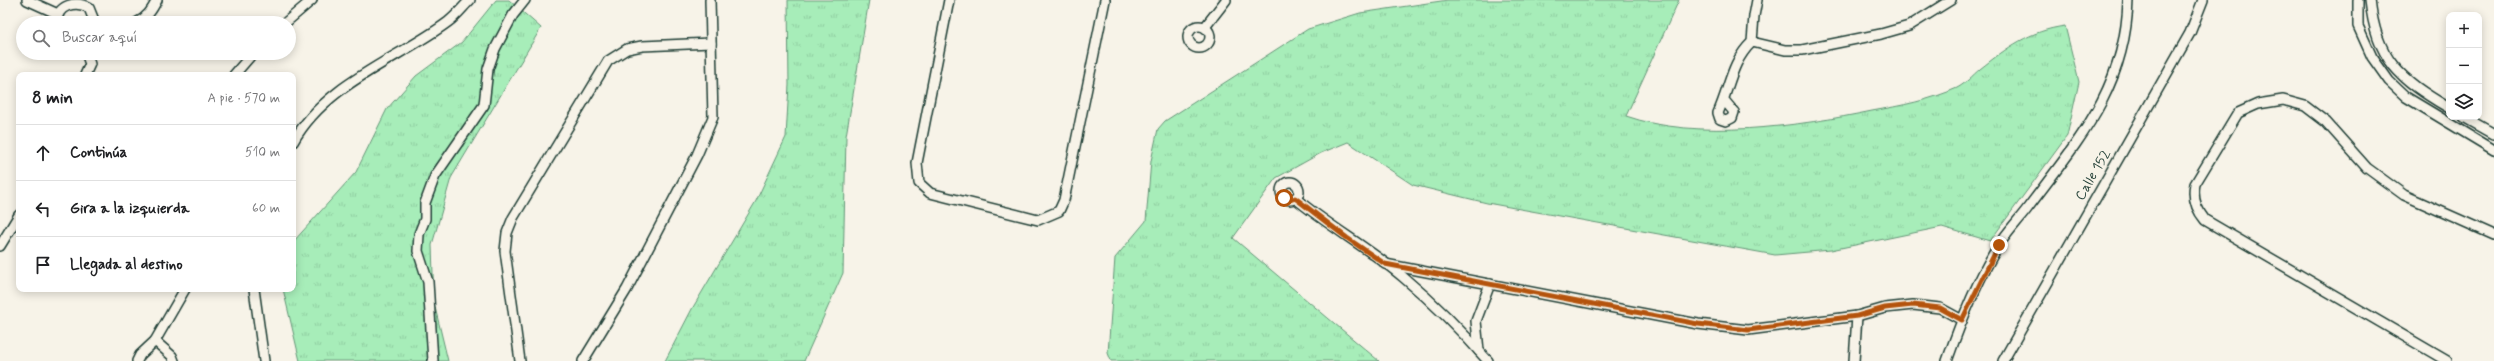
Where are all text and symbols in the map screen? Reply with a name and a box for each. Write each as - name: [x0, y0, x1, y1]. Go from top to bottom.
- map controls: [2446, 12, 2482, 120]
- button: +: [2446, 12, 2482, 48]
- search box: [16, 16, 296, 60]
- icon: search: [30, 27, 52, 49]
- text: Buscar aquí: [62, 28, 137, 48]
- button: −: [2446, 48, 2482, 84]
- button: layers: [2446, 84, 2482, 120]
- text: 8 min: [32, 87, 73, 109]
- text: A pie · 570 m: [208, 90, 280, 107]
- icon: ahead: [32, 142, 54, 164]
- text: Continúa: [70, 143, 127, 163]
- text: 510 m: [245, 144, 280, 161]
- street label: Calle 152: [2071, 146, 2115, 204]
- route start: [1275, 189, 1293, 207]
- icon: left: [32, 198, 54, 220]
- text: Gira a la izquierda: [70, 199, 189, 219]
- text: 60 m: [252, 200, 280, 217]
- route end: [1990, 236, 2008, 254]
- icon: arrive: [32, 254, 54, 276]
- text: Llegada al destino: [70, 255, 183, 275]

